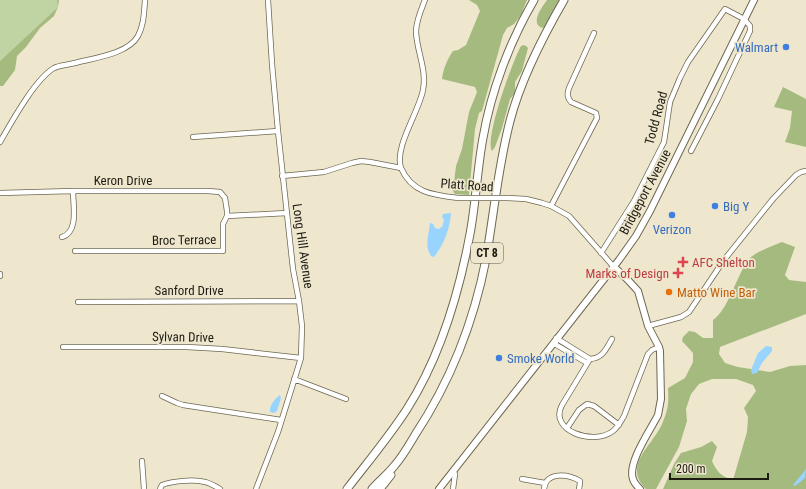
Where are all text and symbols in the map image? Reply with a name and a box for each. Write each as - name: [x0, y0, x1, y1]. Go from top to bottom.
- place label: Walmart: [735, 40, 778, 55]
- marker: Walmart: [781, 42, 791, 52]
- street label: Todd Road: [642, 90, 670, 146]
- street label: Bridgeport Avenue: [616, 147, 674, 237]
- street label: Keron Drive: [94, 173, 152, 188]
- street label: Platt Road: [440, 176, 494, 194]
- place label: Big Y: [723, 199, 749, 214]
- marker: Big Y: [710, 201, 720, 211]
- street label: Long Hill Avenue: [290, 202, 316, 290]
- marker: Verizon: [667, 210, 677, 220]
- place label: Verizon: [653, 222, 691, 237]
- street label: Broc Terrace: [152, 232, 216, 248]
- road number: CT 8: [471, 243, 503, 263]
- place label: AFC Shelton: [692, 255, 755, 270]
- marker: AFC Shelton: [677, 256, 689, 268]
- place label: Marks of Design: [585, 266, 669, 281]
- marker: Marks of Design: [672, 267, 684, 279]
- street label: Sanford Drive: [154, 283, 224, 298]
- place label: Matto Wine Bar: [677, 285, 756, 300]
- marker: Matto Wine Bar: [664, 287, 674, 297]
- street label: Sylvan Drive: [152, 329, 214, 345]
- place label: Smoke World: [507, 351, 575, 366]
- marker: Smoke World: [494, 353, 504, 363]
- scale bar: [670, 455, 768, 481]
- text: 200 m: [676, 462, 706, 476]

